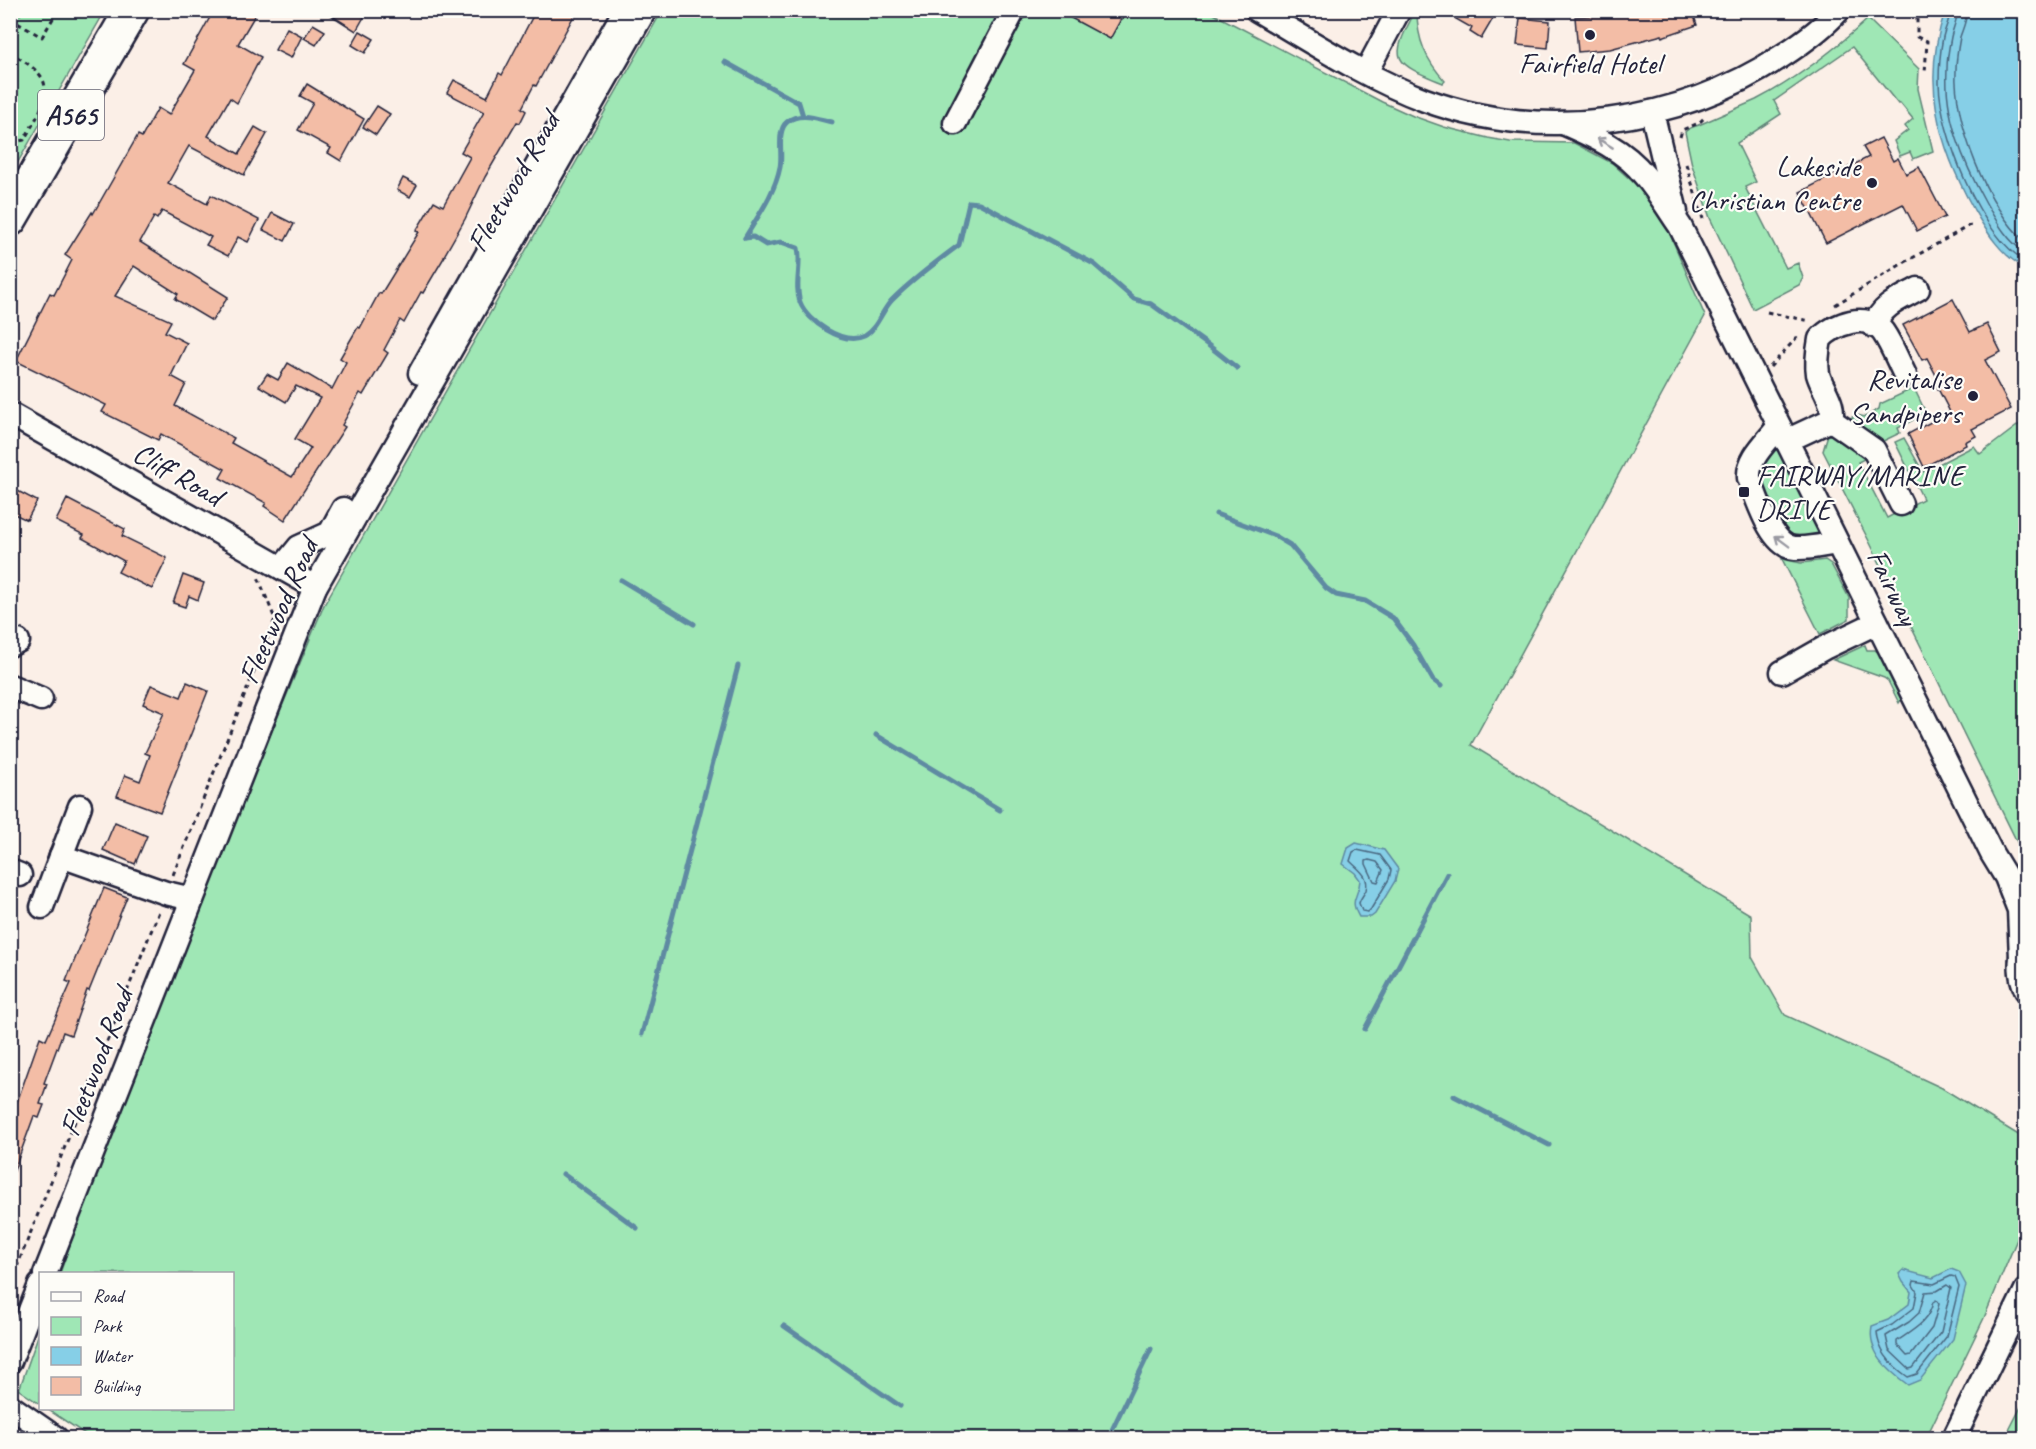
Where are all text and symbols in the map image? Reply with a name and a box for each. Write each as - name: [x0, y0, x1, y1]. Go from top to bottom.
- marker: Fairfield Hotel: [1583, 28, 1597, 42]
- place label: Fairfield Hotel: [1519, 44, 1666, 82]
- road number: A565: [38, 90, 104, 140]
- street label: Fleetwood Road: [458, 102, 570, 259]
- one-way arrow: [1597, 136, 1614, 148]
- place label: Lakeside Christian Centre: [1689, 147, 1862, 219]
- marker: Lakeside Christian Centre: [1865, 176, 1879, 190]
- place label: Revitalise Sandpipers: [1849, 360, 1964, 432]
- marker: Revitalise Sandpipers: [1966, 389, 1980, 403]
- street label: Cliff Road: [127, 433, 233, 517]
- place label: FAIRWAY/MARINE DRIVE: [1756, 456, 1967, 528]
- marker: FAIRWAY/MARINE DRIVE: [1737, 485, 1751, 499]
- street label: Fleetwood Road: [229, 529, 329, 690]
- one-way arrow: [1774, 535, 1790, 548]
- street label: Fairway: [1858, 543, 1929, 634]
- street label: Fleetwood Road: [50, 979, 143, 1141]
- legend: [39, 1272, 234, 1410]
- text: Road: [93, 1285, 126, 1307]
- text: Park: [93, 1315, 123, 1337]
- text: Water: [93, 1345, 134, 1367]
- text: Building: [93, 1375, 142, 1397]

